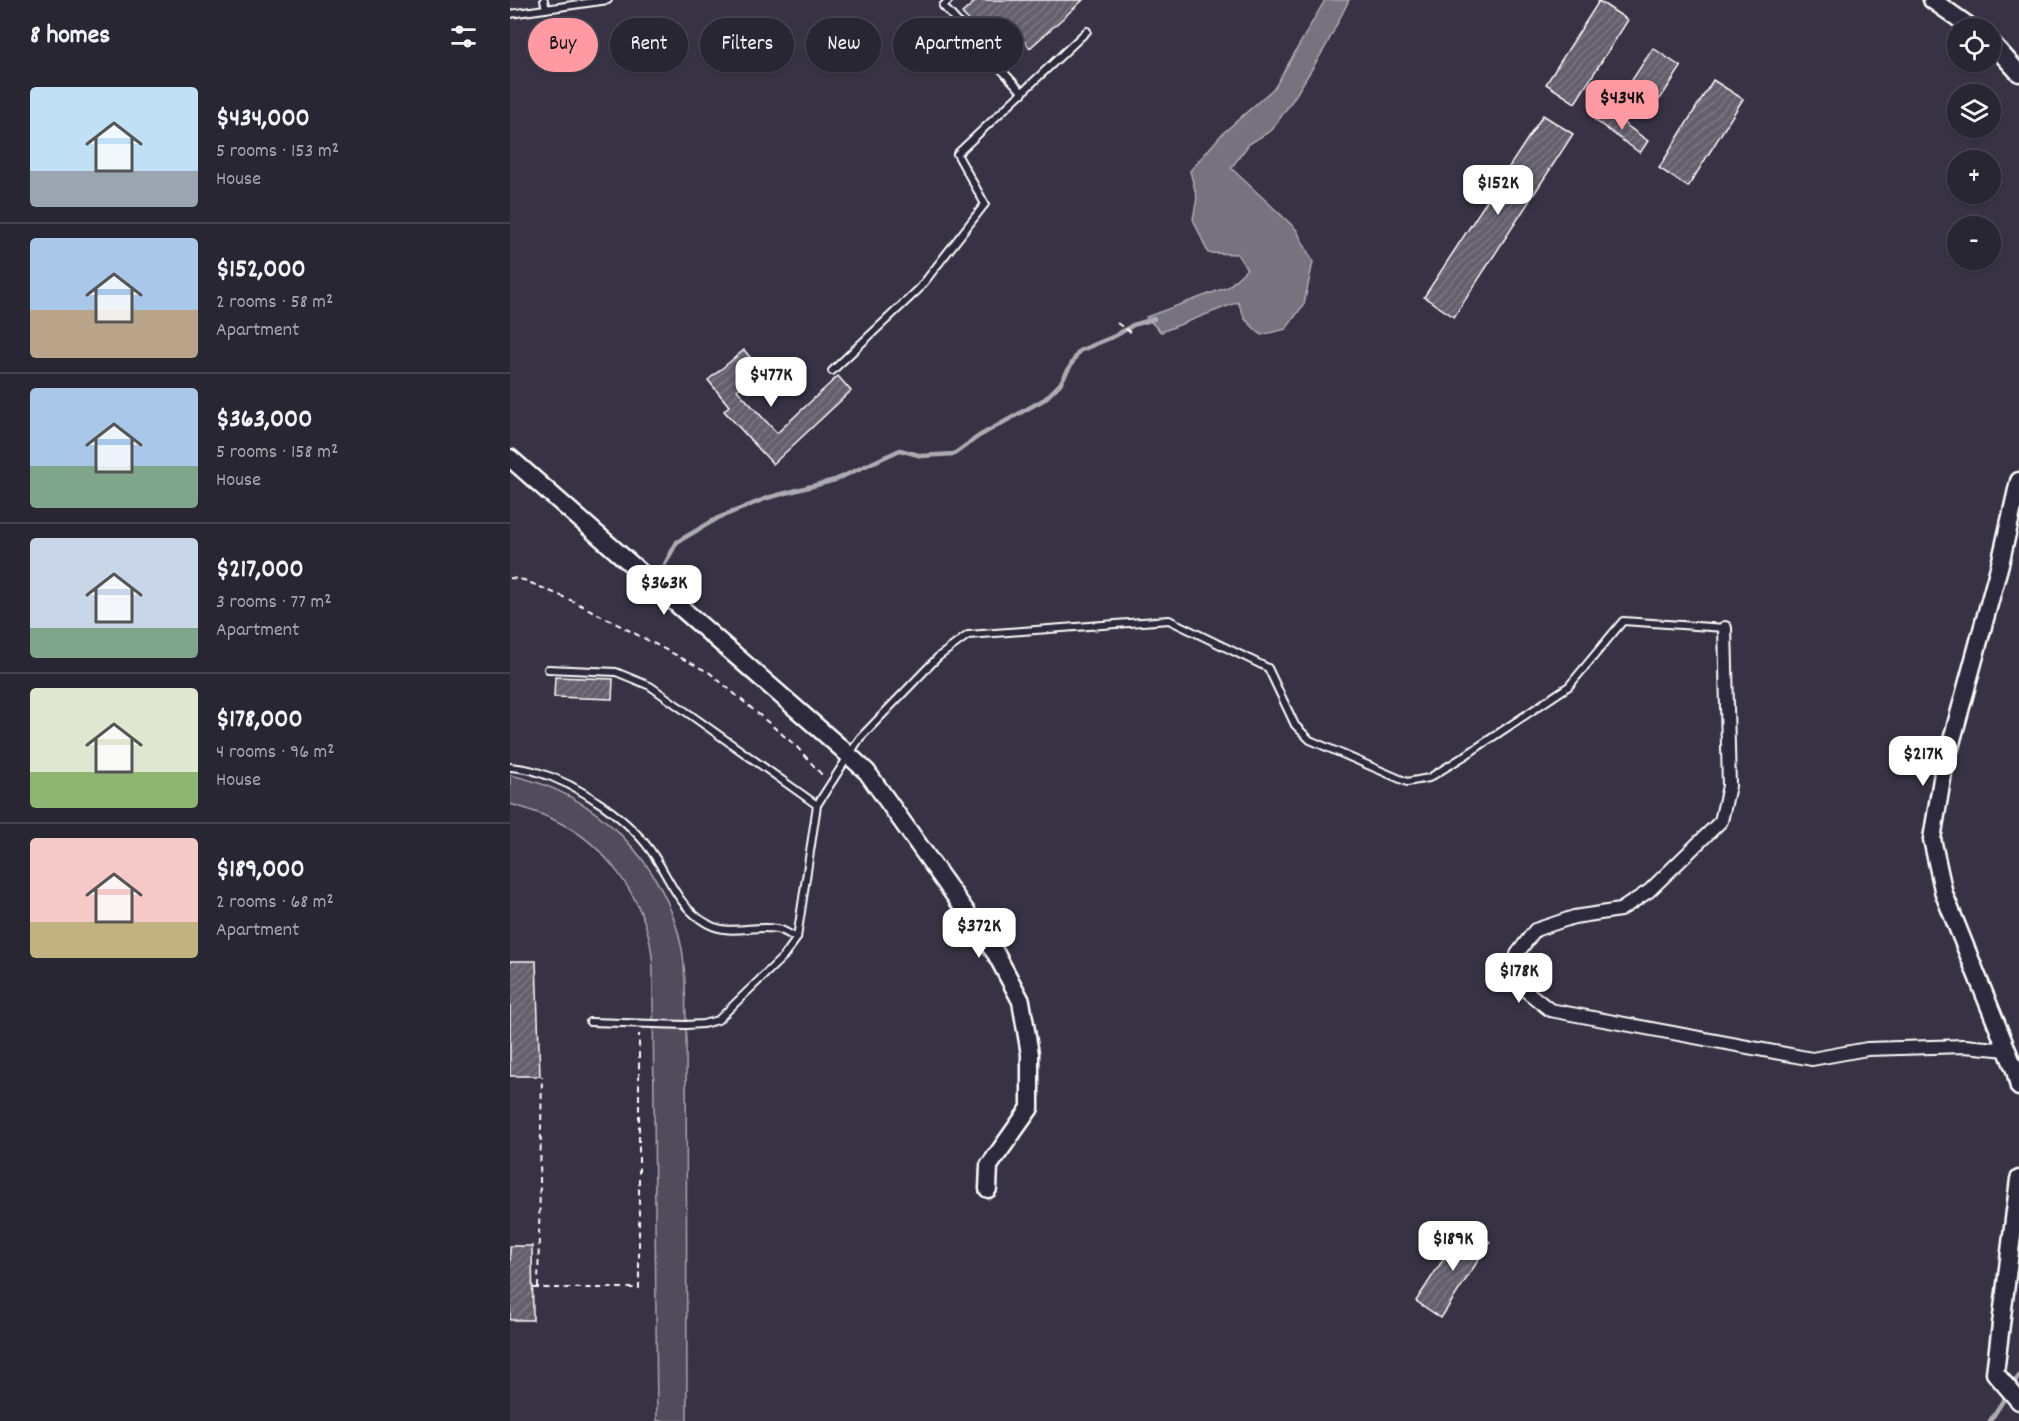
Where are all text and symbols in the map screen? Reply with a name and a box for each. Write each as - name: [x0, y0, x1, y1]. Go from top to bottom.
- text: 8 homes: [30, 18, 110, 55]
- chip: Buy: [528, 18, 598, 72]
- chip: Rent: [610, 18, 688, 72]
- chip: Filters: [700, 18, 794, 72]
- chip: New: [806, 18, 881, 72]
- chip: Apartment: [893, 18, 1023, 72]
- map controls: [1947, 18, 2001, 270]
- button: locate: [1947, 18, 2001, 72]
- icon: filters: [447, 20, 480, 53]
- pin: $434K: [1580, 80, 1664, 131]
- button: layers: [1947, 84, 2001, 138]
- text: $434K: [1600, 85, 1644, 113]
- text: $434,000: [216, 101, 310, 138]
- icon: home: [78, 111, 150, 183]
- text: 5 rooms · 153 m²: [216, 138, 339, 166]
- button: +: [1947, 150, 2001, 204]
- pin: $152K: [1456, 165, 1540, 216]
- text: House: [216, 166, 261, 194]
- text: $152K: [1477, 170, 1519, 198]
- button: −: [1947, 216, 2001, 270]
- text: $152,000: [216, 252, 306, 289]
- icon: home: [78, 262, 150, 334]
- text: 2 rooms · 58 m²: [216, 289, 333, 317]
- text: Apartment: [216, 317, 299, 345]
- pin: $477K: [729, 357, 813, 408]
- text: $477K: [750, 362, 793, 390]
- text: $363,000: [216, 402, 312, 439]
- icon: home: [78, 412, 150, 484]
- text: 5 rooms · 158 m²: [216, 439, 338, 467]
- text: House: [216, 467, 261, 495]
- text: $217,000: [216, 552, 304, 589]
- icon: home: [78, 562, 150, 634]
- pin: $363K: [622, 565, 706, 616]
- text: $363K: [641, 570, 687, 598]
- text: 3 rooms · 77 m²: [216, 589, 332, 617]
- text: Apartment: [216, 617, 299, 645]
- text: $178,000: [216, 702, 303, 739]
- icon: home: [78, 712, 150, 784]
- pin: $217K: [1881, 736, 1965, 787]
- text: 4 rooms · 96 m²: [216, 739, 335, 767]
- text: $217K: [1903, 741, 1943, 769]
- text: House: [216, 767, 261, 795]
- text: $189,000: [216, 852, 305, 889]
- icon: home: [78, 862, 150, 934]
- text: 2 rooms · 68 m²: [216, 889, 334, 917]
- pin: $372K: [937, 908, 1021, 959]
- text: $372K: [957, 913, 1001, 941]
- text: Apartment: [216, 917, 299, 945]
- pin: $178K: [1477, 953, 1561, 1004]
- text: $178K: [1499, 958, 1539, 986]
- pin: $189K: [1411, 1221, 1495, 1272]
- text: $189K: [1433, 1226, 1473, 1254]

